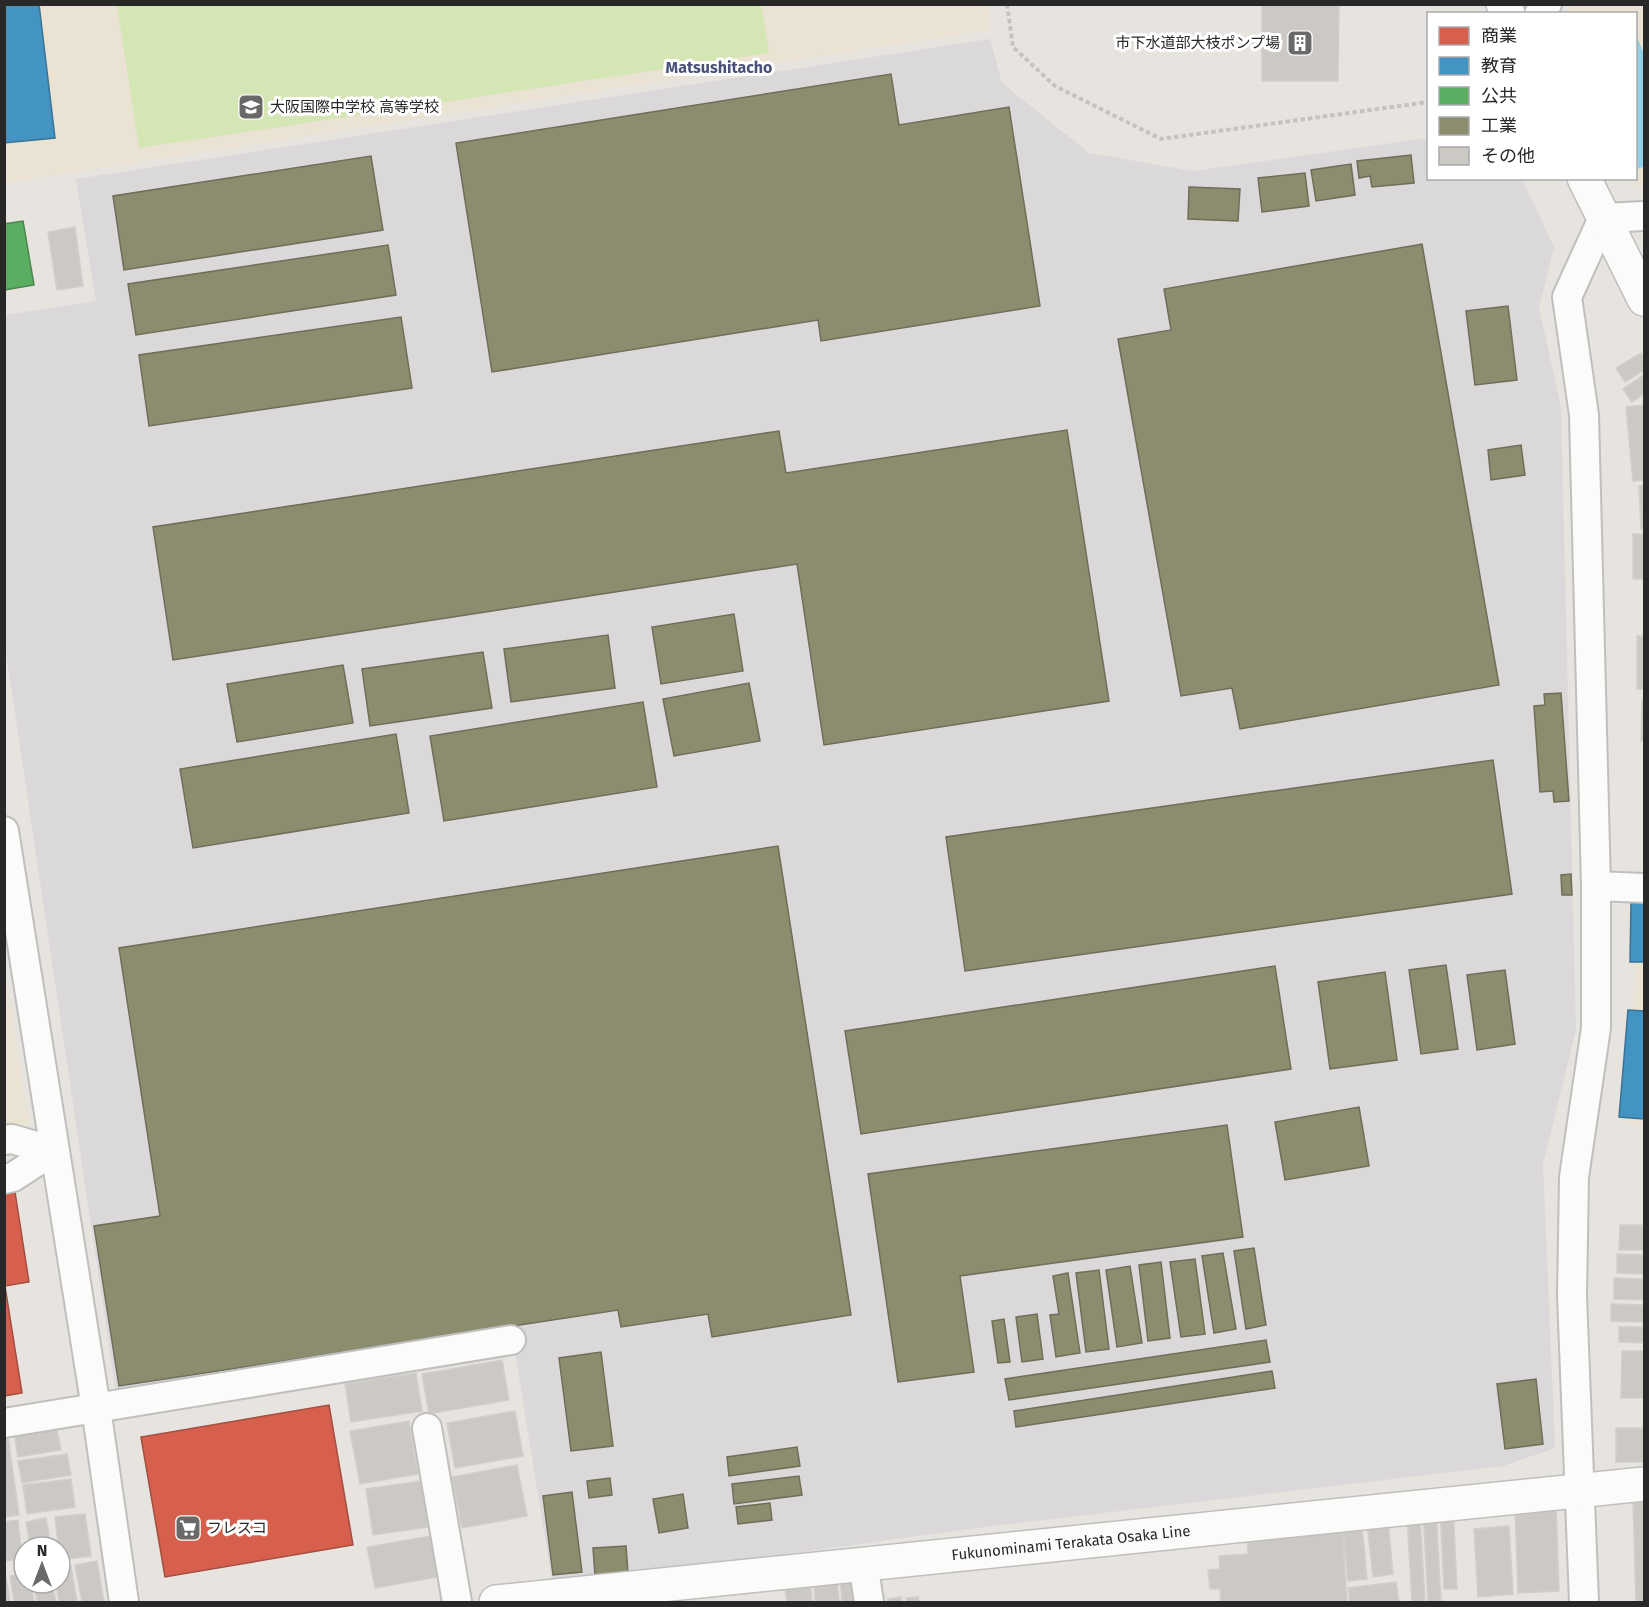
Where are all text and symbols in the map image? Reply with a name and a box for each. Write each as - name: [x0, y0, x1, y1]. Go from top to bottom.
- legend: [1427, 12, 1637, 180]
- text: 商業: [1481, 25, 1517, 47]
- building icon: 市下水道部大枝ポンプ場: [1285, 28, 1315, 58]
- place label: 市下水道部大枝ポンプ場: [1115, 34, 1280, 52]
- text: 教育: [1481, 55, 1517, 77]
- district label: Matsushitacho: [666, 58, 772, 77]
- text: 公共: [1481, 85, 1517, 107]
- school or university icon: 大阪国際中学校 高等学校: [236, 92, 266, 122]
- place label: 大阪国際中学校 高等学校: [270, 98, 439, 116]
- text: 工業: [1481, 115, 1517, 137]
- text: その他: [1481, 145, 1535, 167]
- supermarket icon: フレスコ: [173, 1513, 203, 1543]
- place label: フレスコ: [207, 1519, 267, 1537]
- street label: Fukunominami Terakata Osaka Line: [951, 1522, 1191, 1564]
- north arrow: [12, 1535, 72, 1595]
- text: N: [37, 1541, 47, 1560]

